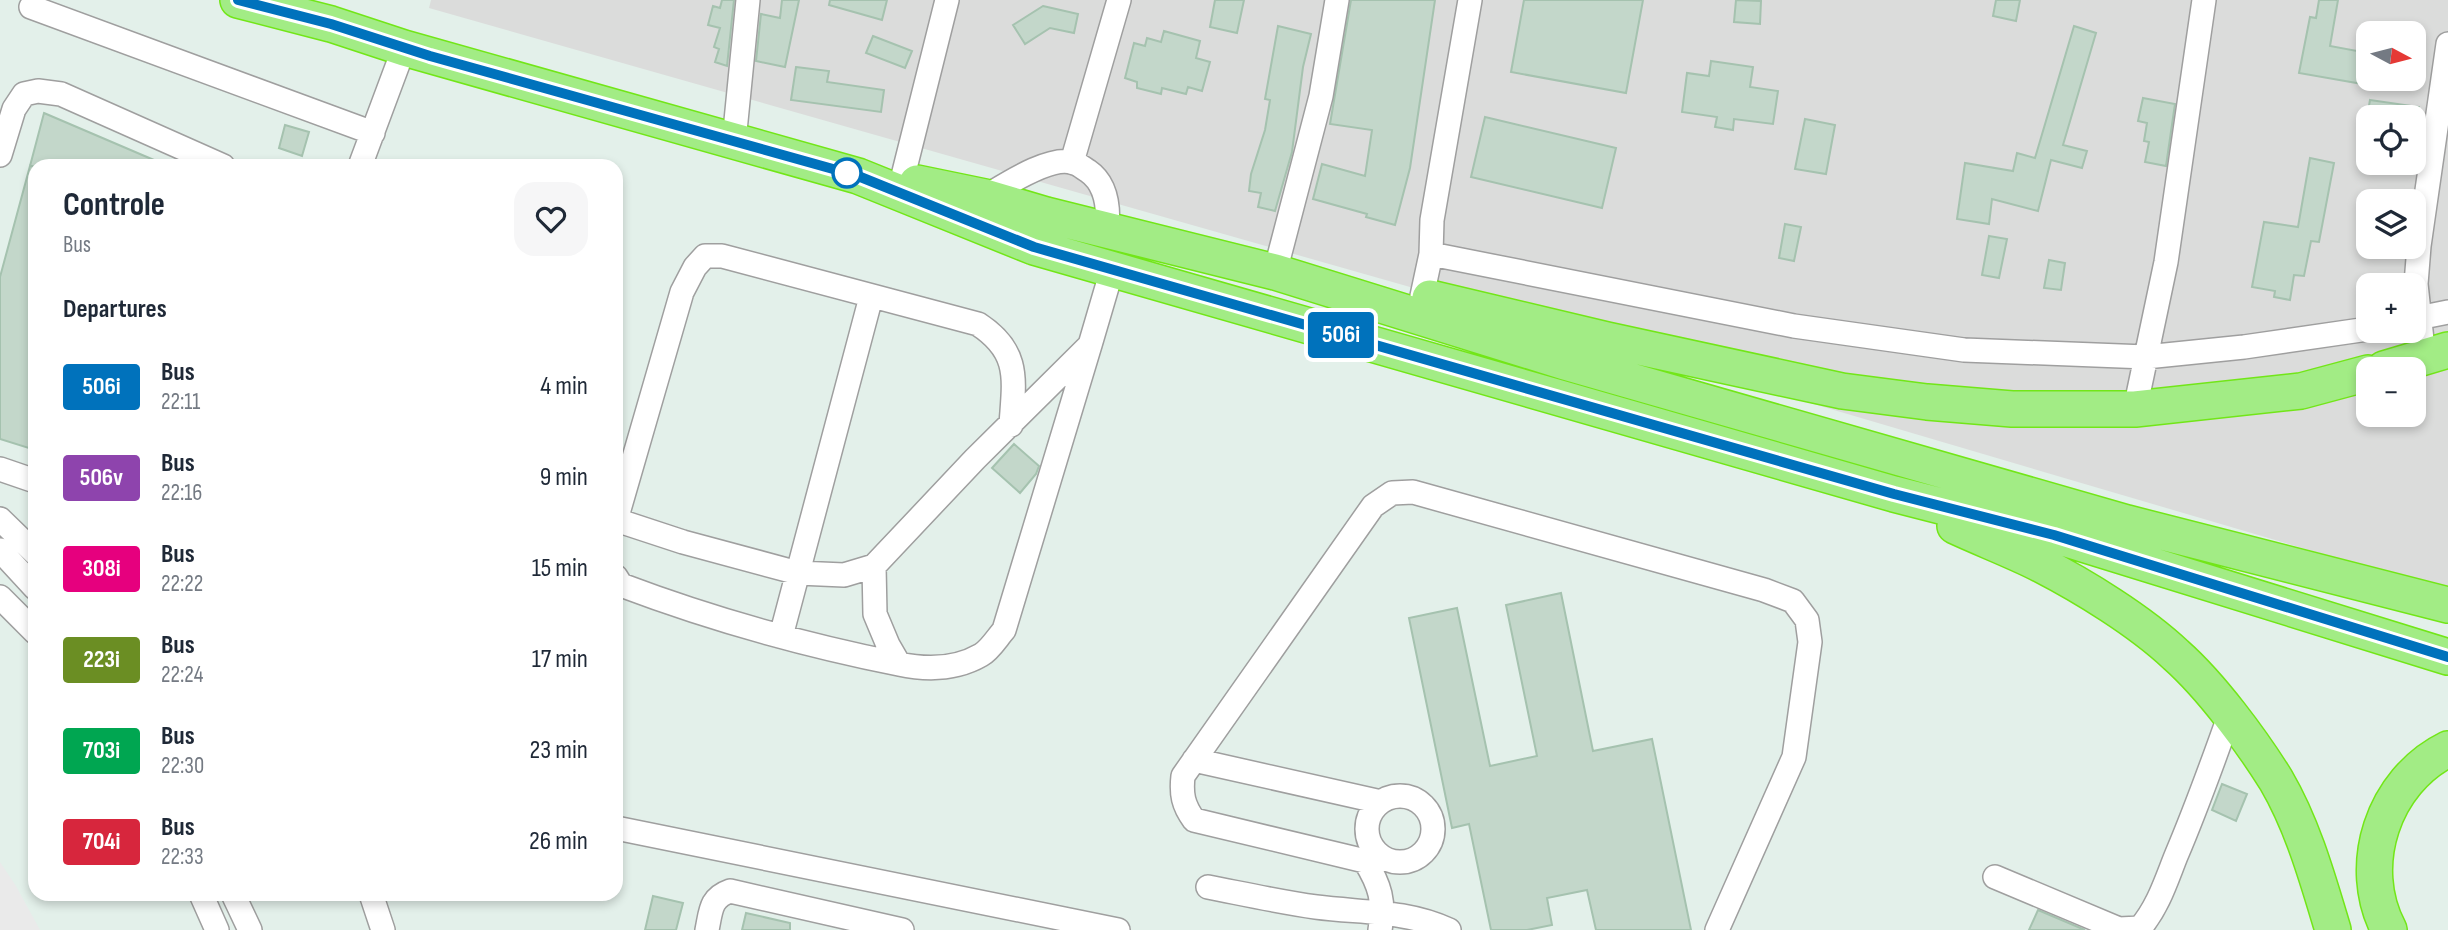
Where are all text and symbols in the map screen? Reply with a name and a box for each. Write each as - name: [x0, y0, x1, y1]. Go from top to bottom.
- north arrow: [2356, 21, 2426, 91]
- map controls: [2356, 21, 2426, 427]
- button: locate: [2356, 105, 2426, 175]
- unlabelled marker: [832, 158, 862, 188]
- button: heart: [514, 182, 588, 256]
- text: Controle: [63, 185, 165, 225]
- button: layers: [2356, 189, 2426, 259]
- text: Bus: [63, 231, 91, 259]
- button: +: [2356, 273, 2426, 343]
- text: Departures: [63, 294, 167, 325]
- line badge: 506i: [1292, 312, 1390, 358]
- text: 506i: [1322, 320, 1360, 349]
- text: Bus: [161, 357, 195, 388]
- button: −: [2356, 357, 2426, 427]
- text: 4 min: [540, 371, 588, 402]
- text: 506i: [82, 372, 121, 401]
- text: 22:11: [161, 388, 200, 416]
- text: Bus: [161, 448, 195, 479]
- text: 9 min: [540, 462, 588, 493]
- text: 506v: [80, 463, 123, 492]
- text: 22:16: [161, 479, 202, 507]
- text: Bus: [161, 539, 195, 570]
- text: 15 min: [532, 553, 588, 584]
- text: 308i: [82, 554, 121, 583]
- text: 22:22: [161, 570, 203, 598]
- text: Bus: [161, 630, 195, 661]
- text: 17 min: [532, 644, 588, 675]
- text: 223i: [83, 645, 120, 674]
- text: 22:24: [161, 661, 203, 689]
- text: Bus: [161, 721, 195, 752]
- text: 23 min: [530, 735, 588, 766]
- text: 703i: [83, 736, 120, 765]
- text: 22:30: [161, 752, 204, 780]
- text: Bus: [161, 812, 195, 843]
- text: 26 min: [529, 826, 588, 857]
- text: 704i: [83, 827, 120, 856]
- text: 22:33: [161, 843, 204, 871]

